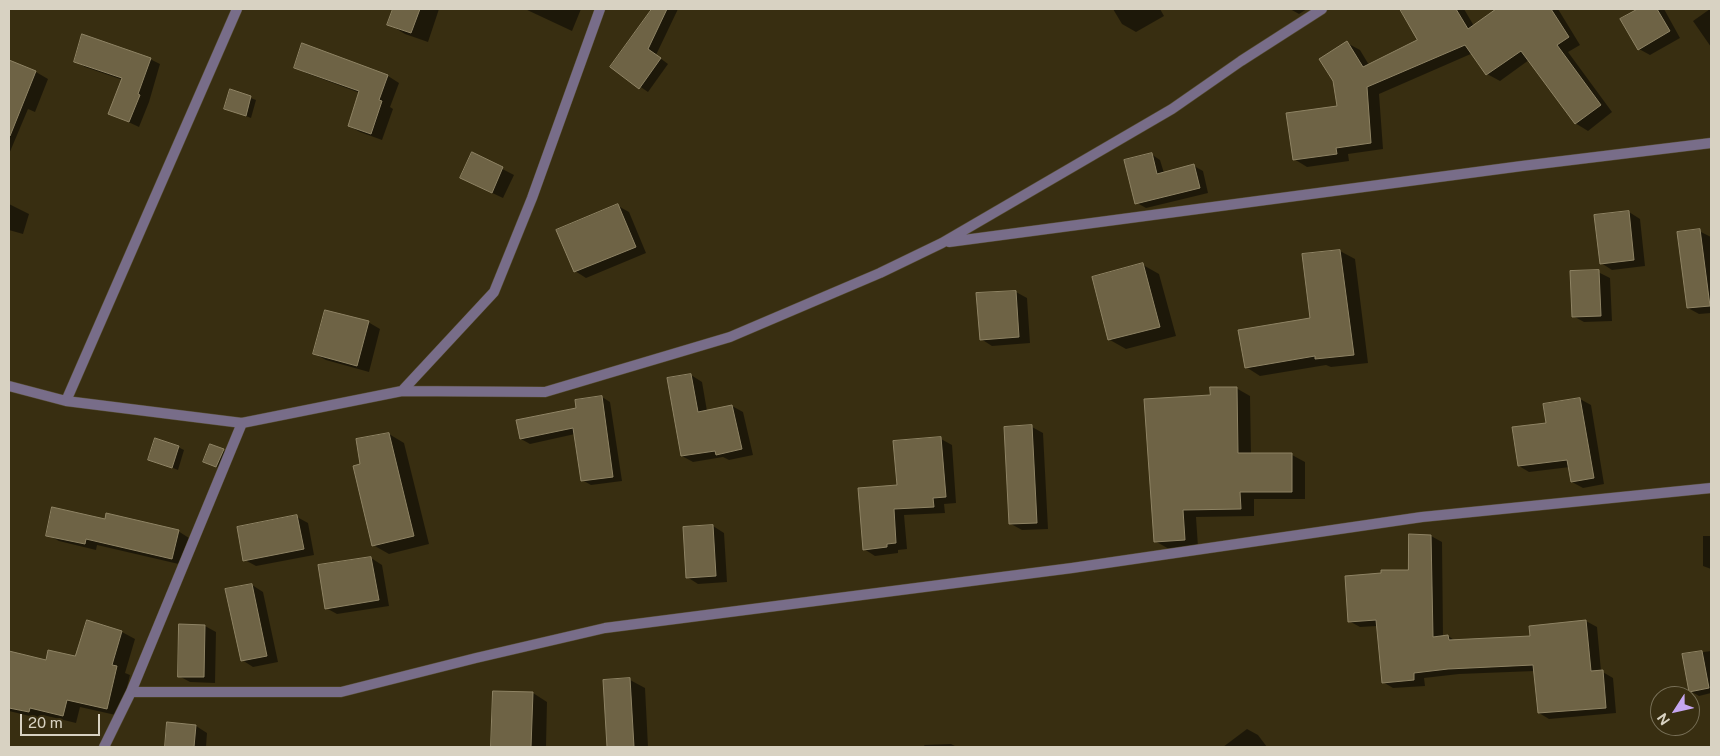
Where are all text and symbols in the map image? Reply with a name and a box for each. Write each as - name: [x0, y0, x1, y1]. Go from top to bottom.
- north arrow: [1650, 686, 1700, 736]
- scale bar: [22, 704, 102, 736]
- text: N: [1654, 710, 1673, 728]
- text: 20 m: [28, 714, 63, 731]

